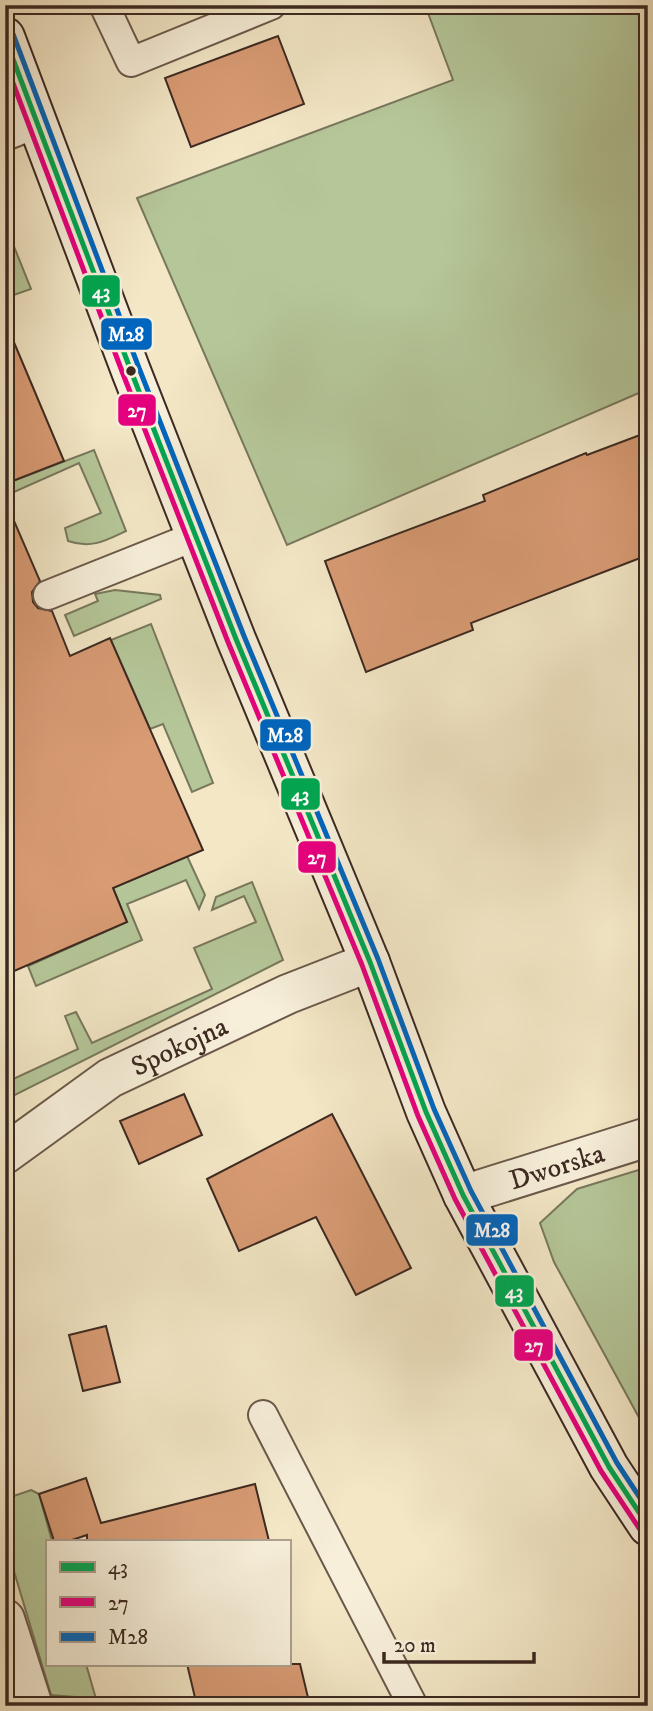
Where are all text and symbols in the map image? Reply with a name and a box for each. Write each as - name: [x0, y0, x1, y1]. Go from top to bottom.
- line badge: 43: [81, 274, 121, 308]
- text: 43: [92, 281, 110, 304]
- line badge: M28: [100, 317, 153, 351]
- text: M28: [108, 324, 145, 347]
- unlabelled marker: [124, 364, 138, 378]
- line badge: 27: [117, 393, 157, 427]
- text: 27: [128, 400, 146, 423]
- line badge: M28: [259, 718, 312, 752]
- text: M28: [267, 725, 304, 748]
- line badge: 43: [280, 777, 321, 811]
- text: 43: [291, 784, 309, 807]
- line badge: 27: [297, 840, 337, 874]
- text: 27: [308, 847, 326, 870]
- street label: Spokojna: [126, 1009, 234, 1085]
- street label: Dworska: [505, 1136, 609, 1198]
- line badge: M28: [465, 1213, 519, 1247]
- text: M28: [474, 1220, 511, 1243]
- line badge: 43: [494, 1274, 535, 1308]
- text: 43: [505, 1281, 523, 1304]
- line badge: 27: [513, 1328, 554, 1362]
- text: 27: [525, 1335, 543, 1358]
- legend: [46, 1540, 290, 1666]
- text: 43: [108, 1555, 128, 1581]
- text: 27: [108, 1591, 129, 1617]
- scale bar: [384, 1620, 534, 1664]
- text: M28: [108, 1625, 148, 1651]
- text: 20 m: [394, 1633, 436, 1659]

